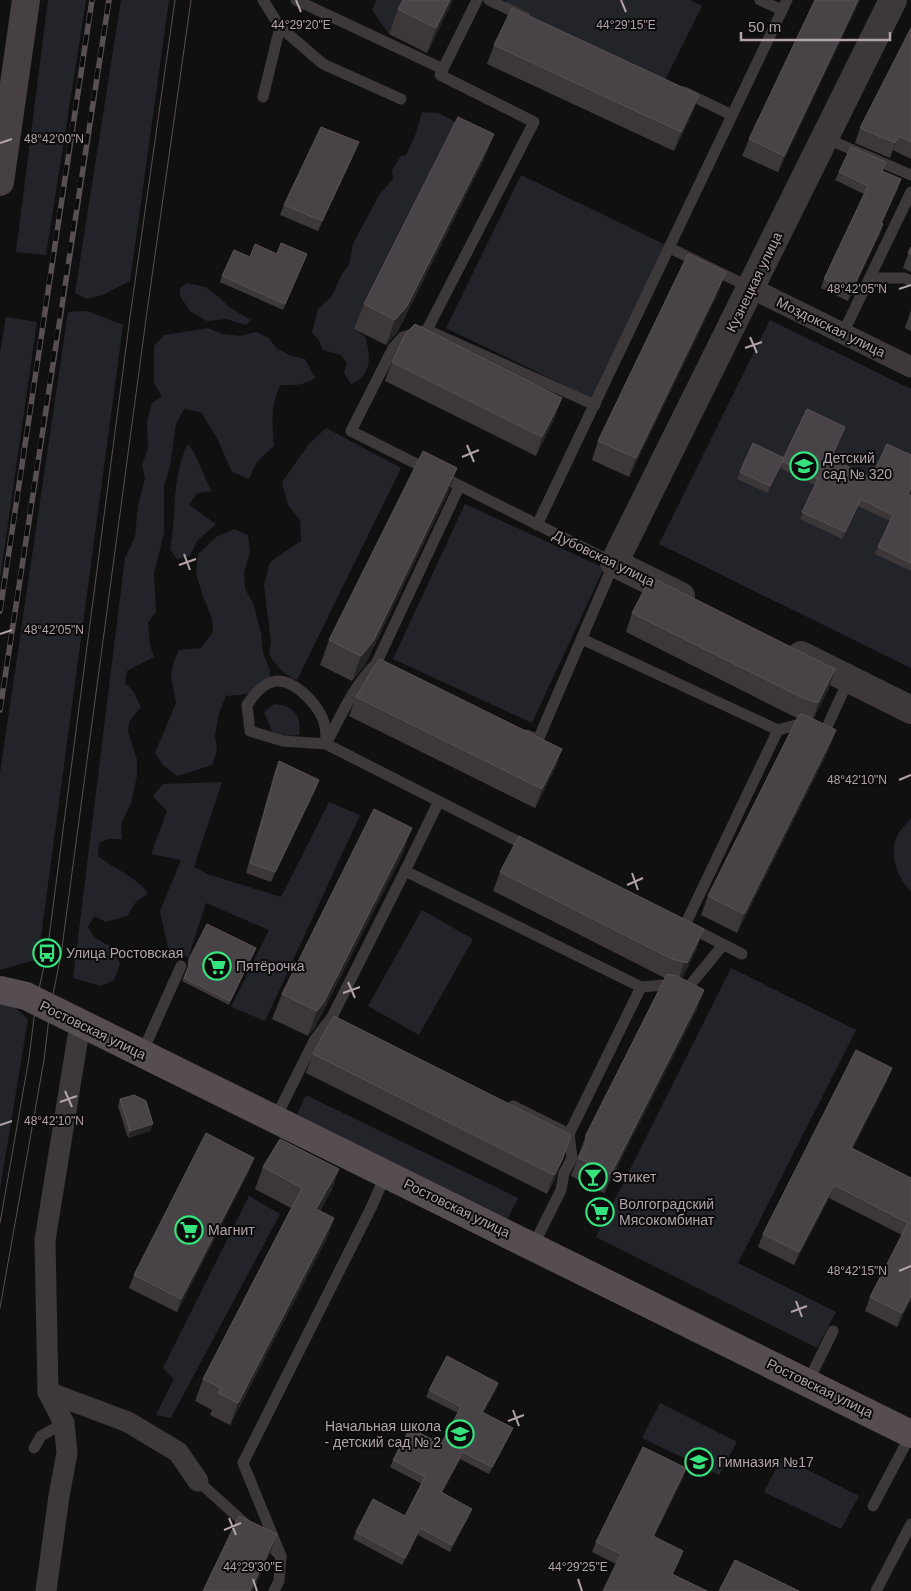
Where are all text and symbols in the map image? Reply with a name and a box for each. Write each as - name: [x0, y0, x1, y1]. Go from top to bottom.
- scale bar: [741, 10, 890, 42]
- text: 44°29'20"E: [271, 18, 331, 32]
- text: 44°29'15"E: [596, 18, 656, 32]
- text: 50 m: [748, 18, 781, 35]
- text: 48°42'00"N: [24, 132, 84, 146]
- street label: Кузнецкая улица: [723, 229, 785, 335]
- text: 48°42'05"N: [827, 282, 887, 296]
- street label: Моздокская улица: [774, 294, 888, 360]
- place label: Детский сад № 320: [823, 450, 892, 482]
- school or university icon: Детский сад № 320: [789, 451, 819, 481]
- street label: Дубовская улица: [551, 526, 658, 590]
- text: 48°42'05"N: [24, 623, 84, 637]
- text: 48°42'10"N: [827, 773, 887, 787]
- bus stop icon: Улица Ростовская: [32, 938, 62, 968]
- place label: Улица Ростовская: [66, 945, 183, 961]
- supermarket icon: Пятёрочка: [202, 951, 232, 981]
- place label: Пятёрочка: [236, 958, 305, 974]
- street label: Ростовская улица: [37, 997, 149, 1063]
- text: 48°42'10"N: [24, 1114, 84, 1128]
- bar icon: Этикет: [578, 1162, 608, 1192]
- place label: Этикет: [612, 1169, 657, 1185]
- street label: Ростовская улица: [401, 1175, 513, 1241]
- place label: Волгоградский Мясокомбинат: [619, 1196, 715, 1228]
- supermarket icon: Волгоградский Мясокомбинат: [585, 1197, 615, 1227]
- supermarket icon: Магнит: [174, 1215, 204, 1245]
- place label: Магнит: [208, 1222, 255, 1238]
- text: 48°42'15"N: [827, 1264, 887, 1278]
- street label: Ростовская улица: [764, 1355, 876, 1421]
- place label: Начальная школа - детский сад № 2: [325, 1418, 441, 1450]
- school or university icon: Начальная школа - детский сад № 2: [445, 1419, 475, 1449]
- school or university icon: Гимназия №17: [684, 1447, 714, 1477]
- place label: Гимназия №17: [718, 1454, 814, 1470]
- text: 44°29'30"E: [223, 1560, 283, 1574]
- text: 44°29'25"E: [548, 1560, 608, 1574]

